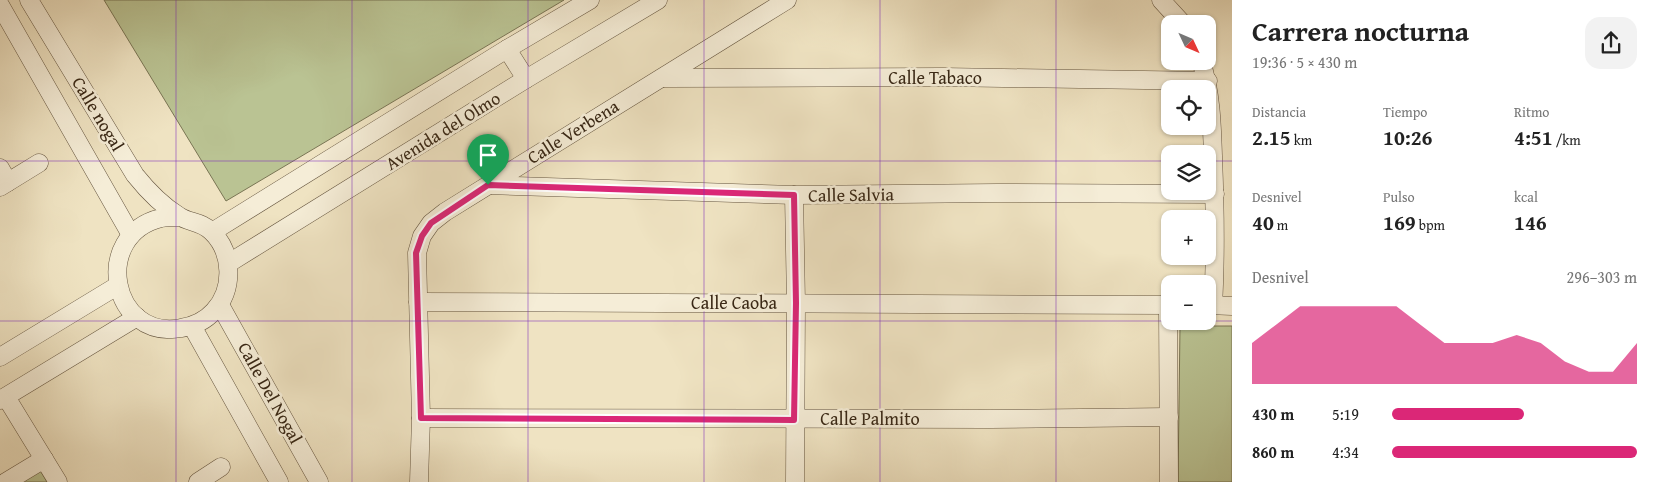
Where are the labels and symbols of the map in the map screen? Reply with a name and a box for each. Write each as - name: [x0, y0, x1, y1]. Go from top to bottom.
- north arrow: [1161, 15, 1216, 70]
- street label: Calle Tabaco: [888, 64, 982, 91]
- street label: Calle nogal: [66, 71, 131, 156]
- street label: Avenida del Olmo: [380, 84, 506, 177]
- street label: Calle Verbena: [522, 92, 624, 171]
- pin: [467, 134, 509, 185]
- street label: Calle Salvia: [808, 180, 895, 209]
- street label: Calle Caoba: [691, 289, 778, 316]
- street label: Calle Del Nogal: [231, 337, 310, 449]
- street label: Calle Palmito: [820, 405, 920, 432]

